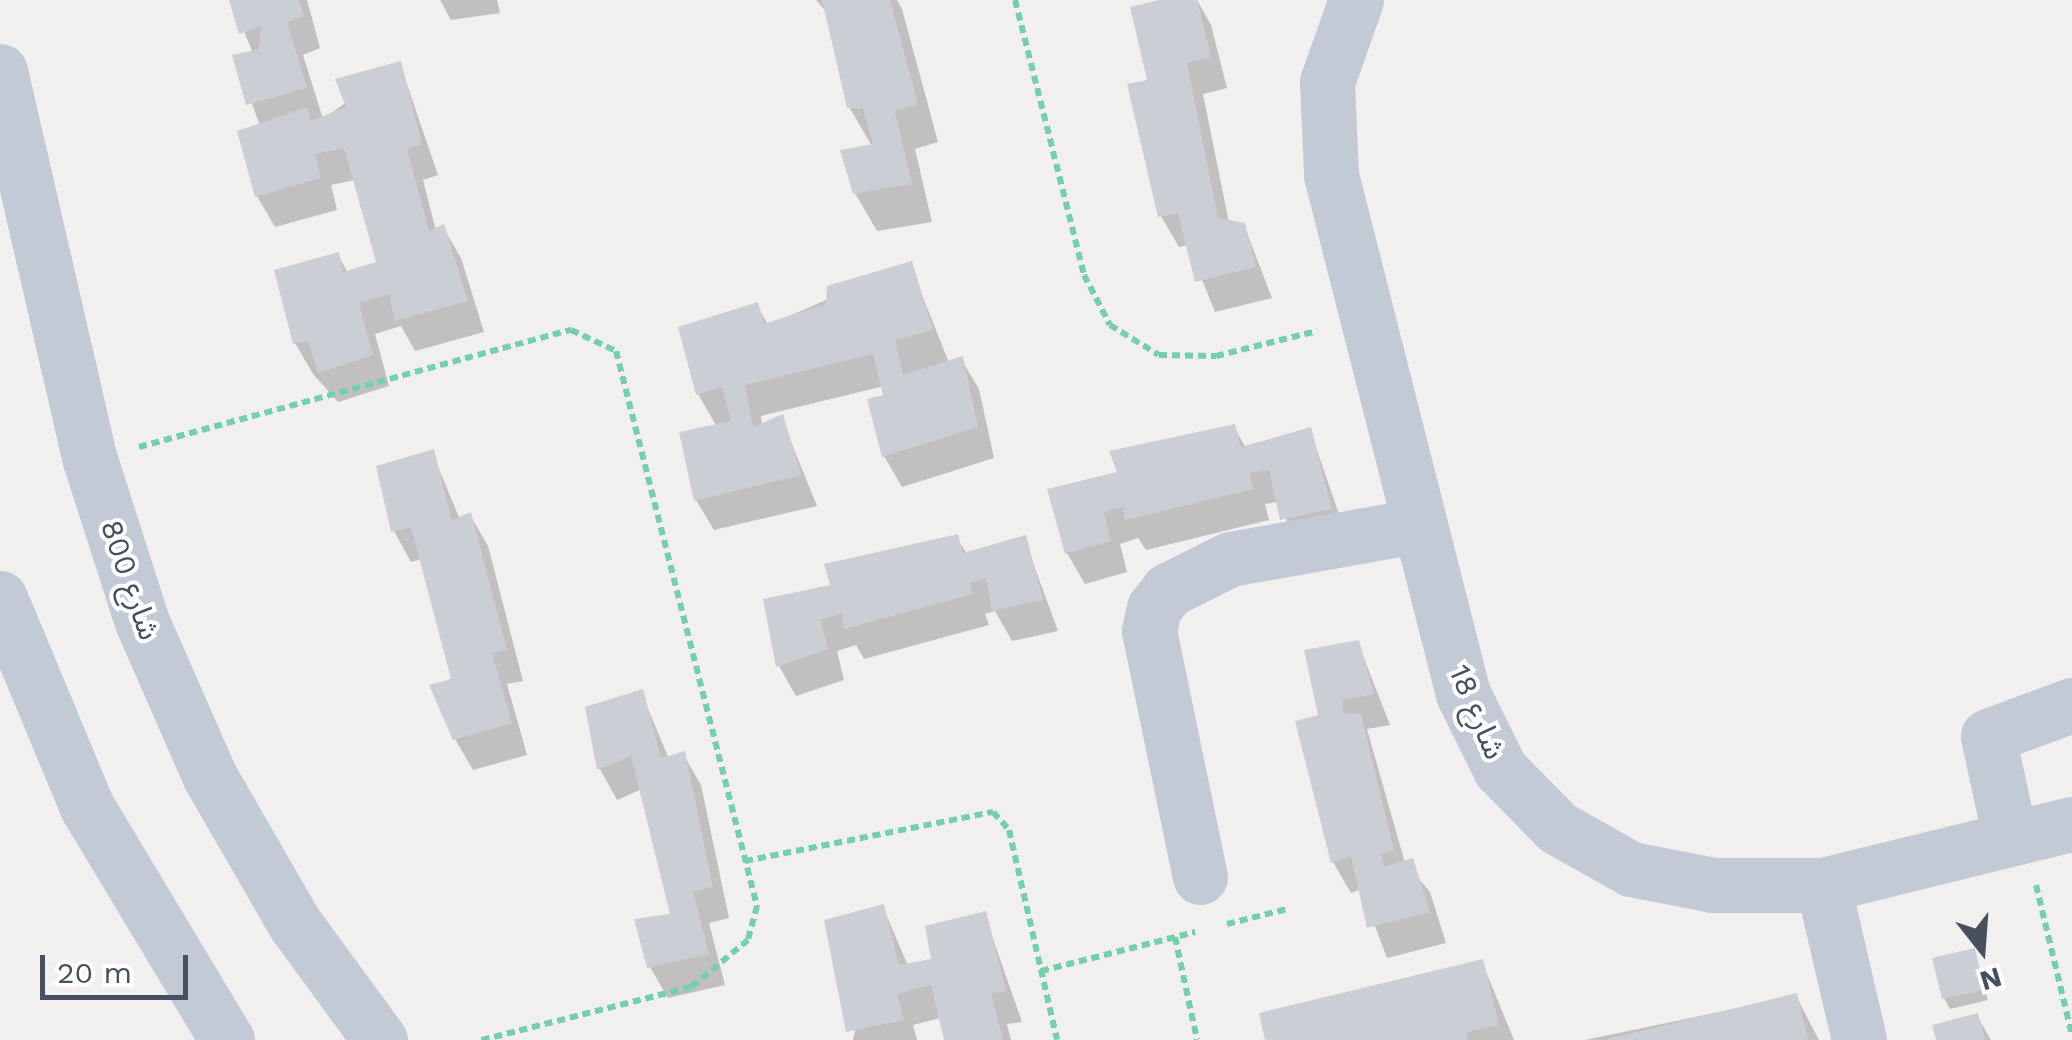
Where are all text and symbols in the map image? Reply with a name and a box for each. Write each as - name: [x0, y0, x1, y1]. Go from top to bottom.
- street label: شارع 800: [93, 515, 167, 645]
- street label: شارع 18: [1441, 659, 1513, 765]
- north arrow: [1932, 900, 2032, 1000]
- scale bar: [45, 935, 192, 997]
- text: 20 m: [57, 955, 132, 990]
- text: N: [1976, 960, 2006, 998]

